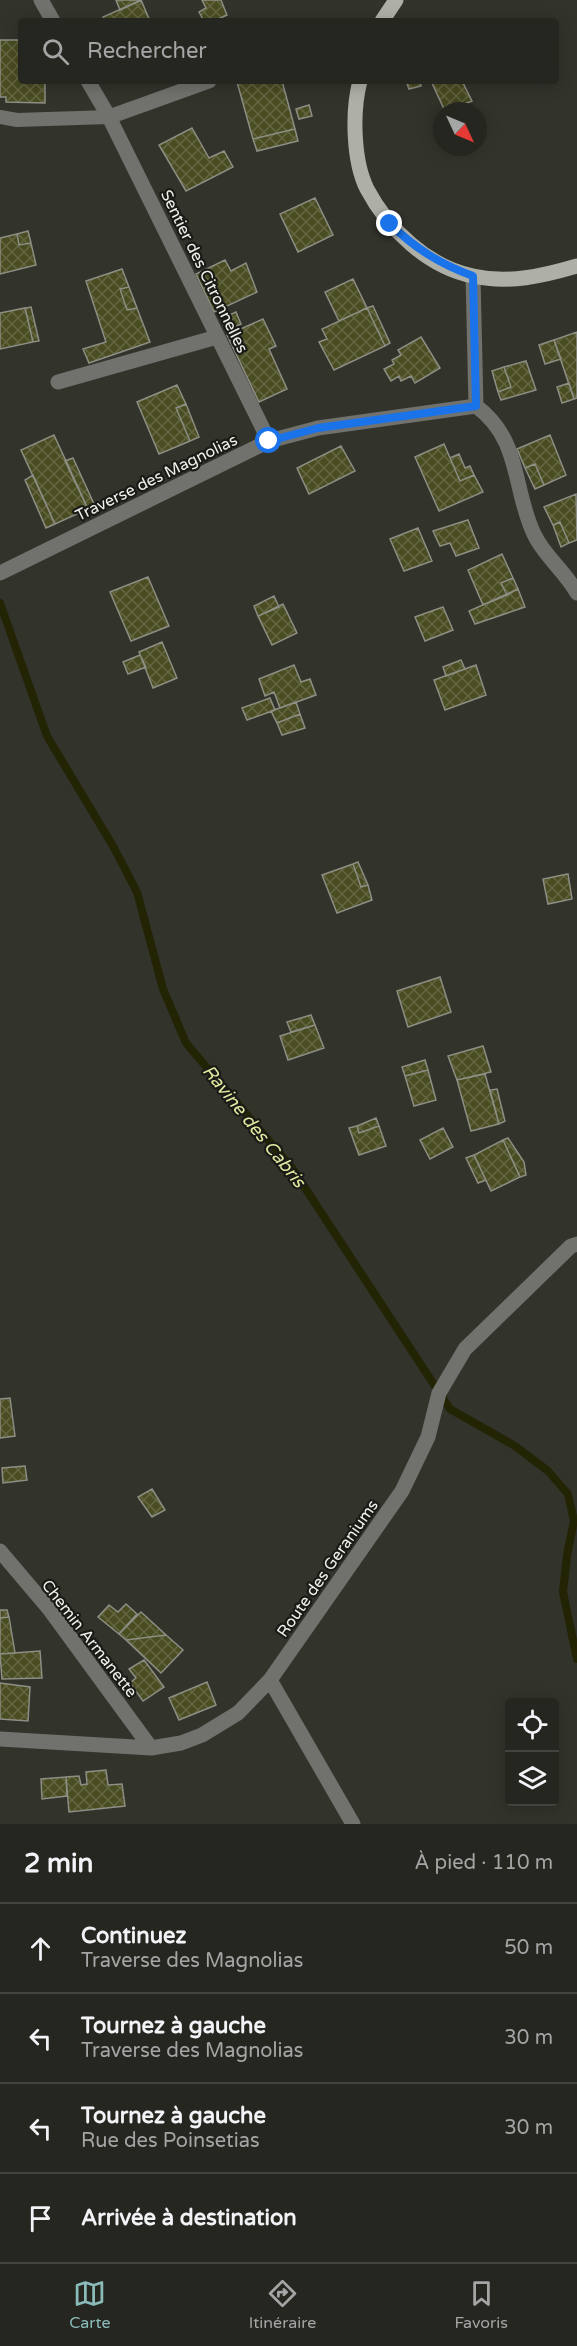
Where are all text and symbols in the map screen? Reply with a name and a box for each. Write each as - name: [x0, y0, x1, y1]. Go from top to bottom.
- search box: [18, 18, 559, 84]
- icon: search: [39, 35, 72, 68]
- text: Rechercher: [87, 38, 207, 64]
- north arrow: [433, 102, 487, 156]
- street label: Sentier des Citronnelles: [156, 187, 252, 356]
- route end: [376, 210, 402, 236]
- route start: [255, 427, 281, 453]
- street label: Traverse des Magnolias: [72, 430, 241, 526]
- water label: Ravine des Cabris: [198, 1060, 311, 1193]
- street label: Route des Geraniums: [273, 1496, 383, 1641]
- street label: Chemin Armanette: [37, 1576, 141, 1702]
- map controls: [505, 1698, 559, 1806]
- button: locate: [505, 1698, 559, 1752]
- button: layers: [505, 1752, 559, 1806]
- text: 2 min: [24, 1848, 93, 1879]
- text: À pied · 110 m: [415, 1851, 553, 1875]
- text: Continuez: [81, 1923, 186, 1949]
- icon: ahead: [24, 1932, 57, 1965]
- text: 50 m: [504, 1936, 553, 1960]
- text: Traverse des Magnolias: [81, 1949, 303, 1973]
- text: Tournez à gauche: [81, 2013, 266, 2039]
- icon: left: [24, 2022, 57, 2055]
- text: 30 m: [504, 2026, 553, 2050]
- text: Traverse des Magnolias: [81, 2039, 303, 2063]
- text: Tournez à gauche: [81, 2103, 266, 2129]
- icon: left: [24, 2112, 57, 2145]
- text: 30 m: [504, 2116, 553, 2140]
- text: Rue des Poinsetias: [81, 2129, 260, 2153]
- icon: arrive: [24, 2202, 57, 2235]
- text: Arrivée à destination: [81, 2205, 297, 2231]
- tab: Carte: [69, 2277, 110, 2333]
- tab: Itinéraire: [249, 2277, 316, 2333]
- tab: Favoris: [455, 2277, 508, 2333]

